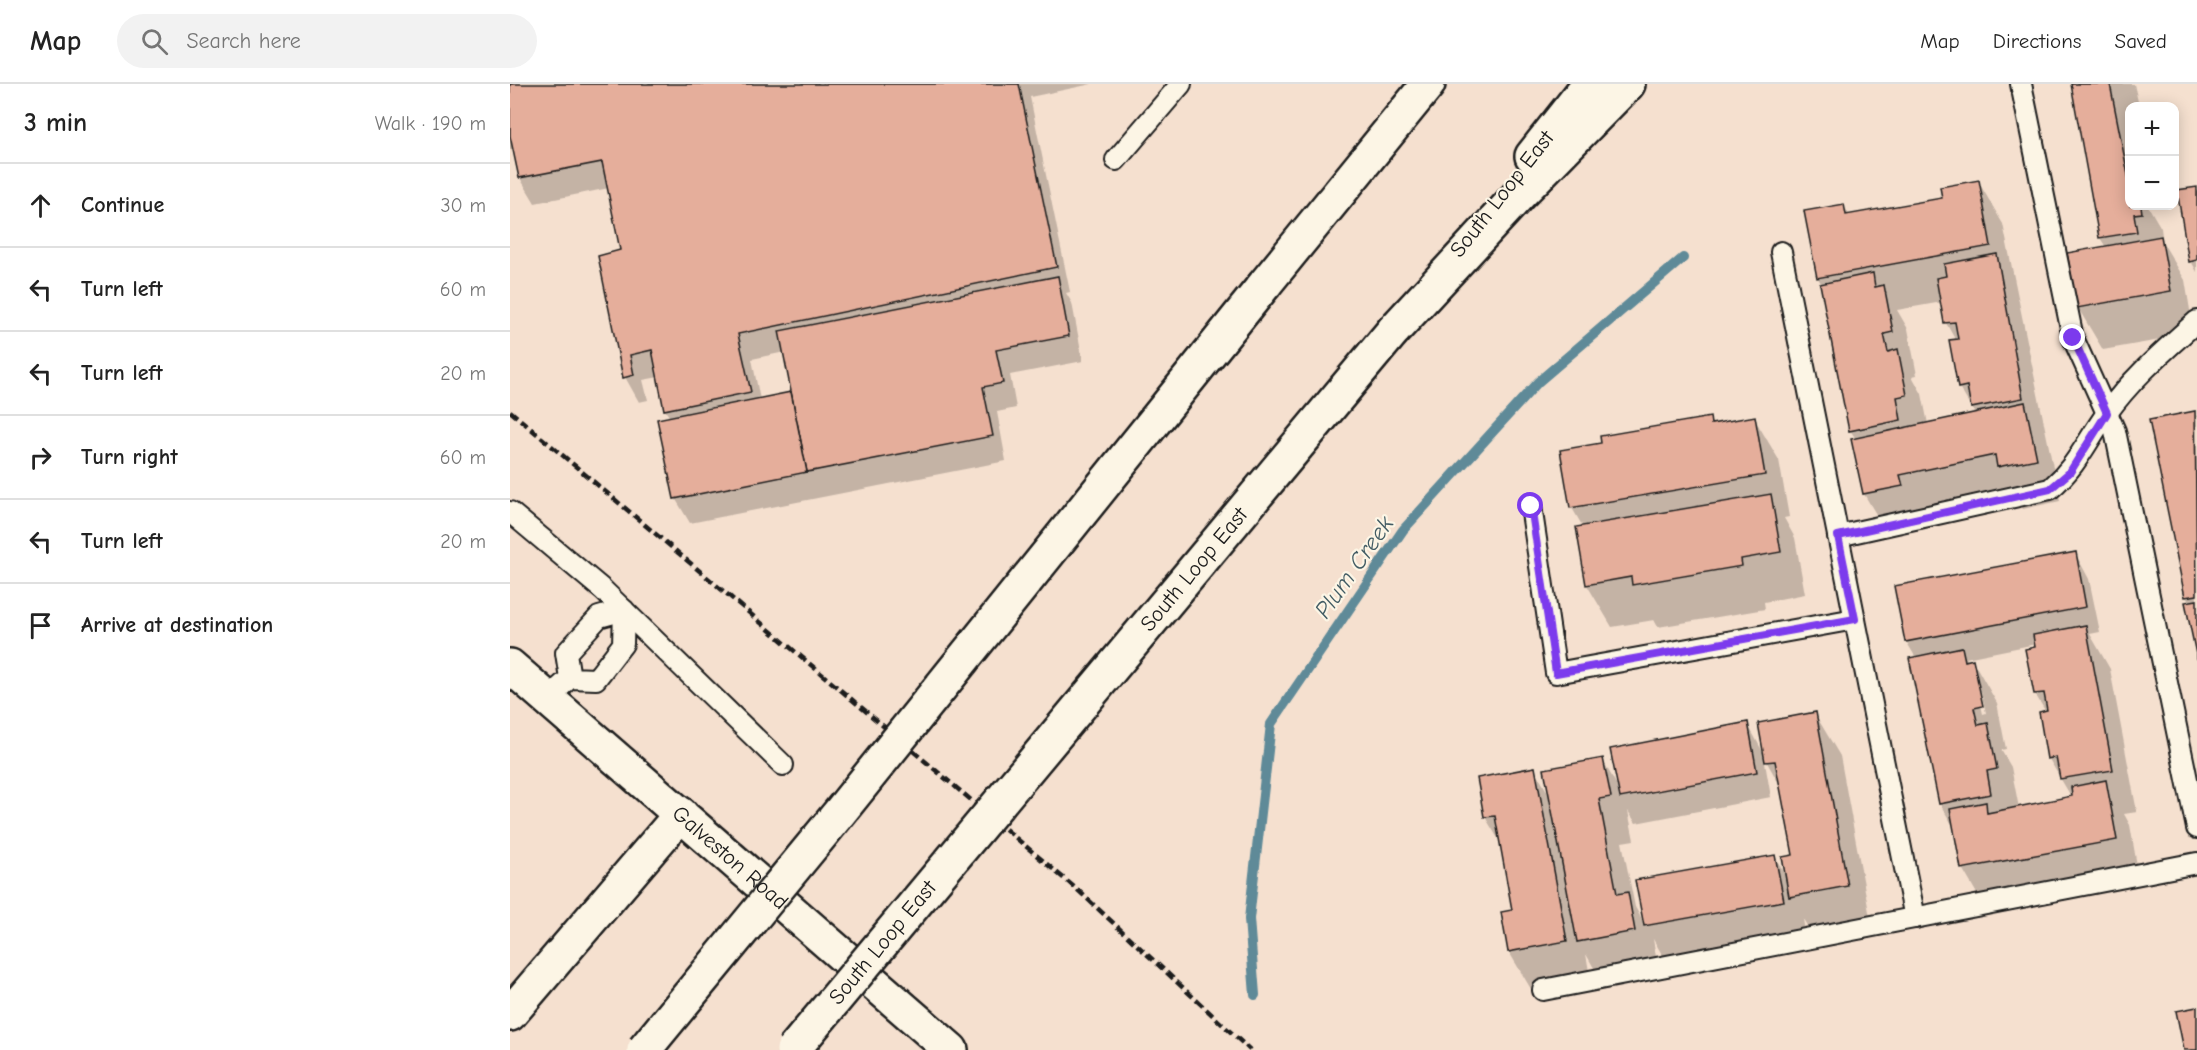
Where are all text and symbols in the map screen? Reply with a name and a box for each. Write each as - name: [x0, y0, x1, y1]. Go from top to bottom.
- search box: [117, 14, 537, 68]
- text: Map: [30, 25, 81, 57]
- icon: search: [138, 25, 171, 58]
- text: Search here: [186, 28, 301, 54]
- text: Map: [1920, 29, 1960, 53]
- text: Directions: [1993, 29, 2082, 53]
- text: Saved: [2115, 29, 2167, 53]
- map controls: [2125, 102, 2179, 210]
- button: +: [2125, 102, 2179, 156]
- text: 3 min: [24, 108, 87, 138]
- text: Walk · 190 m: [375, 112, 486, 135]
- street label: South Loop East: [1445, 125, 1560, 262]
- button: −: [2125, 156, 2179, 210]
- icon: ahead: [24, 189, 57, 222]
- text: Continue: [81, 192, 164, 218]
- text: 30 m: [440, 194, 486, 217]
- icon: left: [24, 273, 57, 306]
- text: Turn left: [81, 276, 163, 302]
- text: 60 m: [440, 278, 486, 301]
- route end: [2059, 324, 2085, 350]
- icon: left: [24, 357, 57, 390]
- text: Turn left: [81, 360, 163, 386]
- text: 20 m: [440, 362, 486, 385]
- icon: right: [24, 441, 57, 474]
- text: Turn right: [81, 444, 178, 470]
- text: 60 m: [440, 446, 486, 469]
- route start: [1517, 492, 1543, 518]
- street label: South Loop East: [1135, 502, 1254, 637]
- water label: Plum Creek: [1309, 510, 1400, 624]
- icon: left: [24, 525, 57, 558]
- text: Turn left: [81, 528, 163, 554]
- text: 20 m: [440, 530, 486, 553]
- icon: arrive: [24, 609, 57, 642]
- text: Arrive at destination: [81, 612, 273, 638]
- street label: Galveston Road: [667, 800, 794, 915]
- street label: South Loop East: [824, 875, 942, 1010]

